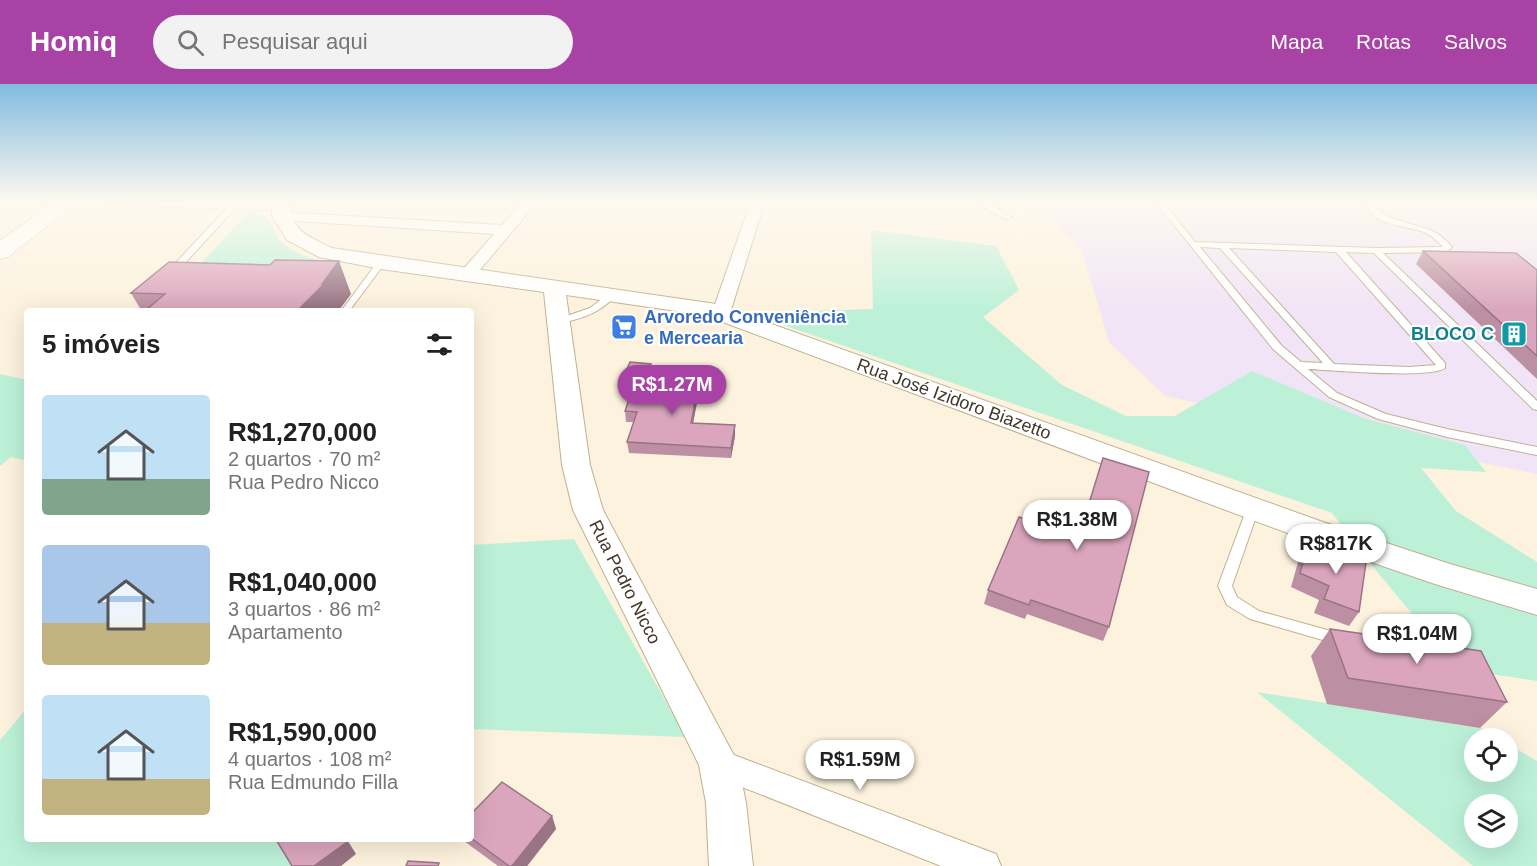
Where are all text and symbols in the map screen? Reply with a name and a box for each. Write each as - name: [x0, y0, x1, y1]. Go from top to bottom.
- search box: [153, 15, 573, 69]
- text: Homiq: [30, 26, 117, 57]
- icon: search: [174, 26, 207, 59]
- text: Pesquisar aqui: [222, 29, 368, 54]
- text: Mapa: [1271, 30, 1323, 53]
- text: Rotas: [1356, 30, 1411, 53]
- text: Salvos: [1444, 30, 1507, 53]
- place label: Arvoredo Conveniência e Mercearia: [644, 307, 847, 348]
- supermarket icon: Arvoredo Conveniência e Mercearia: [609, 312, 639, 342]
- building icon: BLOCO C: [1499, 319, 1529, 349]
- place label: BLOCO C: [1411, 324, 1494, 344]
- icon: filters: [423, 328, 456, 361]
- text: 5 imóveis: [42, 329, 161, 359]
- street label: Rua José Izidoro Biazetto: [854, 355, 1054, 443]
- pin: R$1.27M: [617, 365, 727, 416]
- text: R$1.27M: [631, 373, 713, 395]
- text: R$1,270,000: [228, 417, 377, 447]
- icon: home: [90, 419, 162, 491]
- text: 2 quartos · 70 m²: [228, 448, 380, 470]
- text: Rua Pedro Nicco: [228, 471, 379, 493]
- pin: R$1.38M: [1022, 500, 1132, 551]
- text: R$1.38M: [1036, 508, 1118, 530]
- street label: Rua Pedro Nicco: [585, 517, 665, 647]
- pin: R$817K: [1287, 524, 1385, 575]
- text: R$817K: [1299, 532, 1373, 554]
- text: R$1,040,000: [228, 567, 377, 597]
- icon: home: [90, 569, 162, 641]
- text: 3 quartos · 86 m²: [228, 598, 380, 620]
- pin: R$1.04M: [1362, 614, 1472, 665]
- text: Apartamento: [228, 621, 343, 643]
- text: R$1.04M: [1376, 622, 1458, 644]
- text: R$1,590,000: [228, 717, 377, 747]
- icon: home: [90, 719, 162, 791]
- map controls: [1464, 728, 1518, 848]
- button: locate: [1464, 728, 1518, 782]
- pin: R$1.59M: [805, 740, 915, 791]
- text: 4 quartos · 108 m²: [228, 748, 391, 770]
- text: R$1.59M: [819, 748, 901, 770]
- text: Rua Edmundo Filla: [228, 771, 398, 793]
- button: layers: [1464, 794, 1518, 848]

